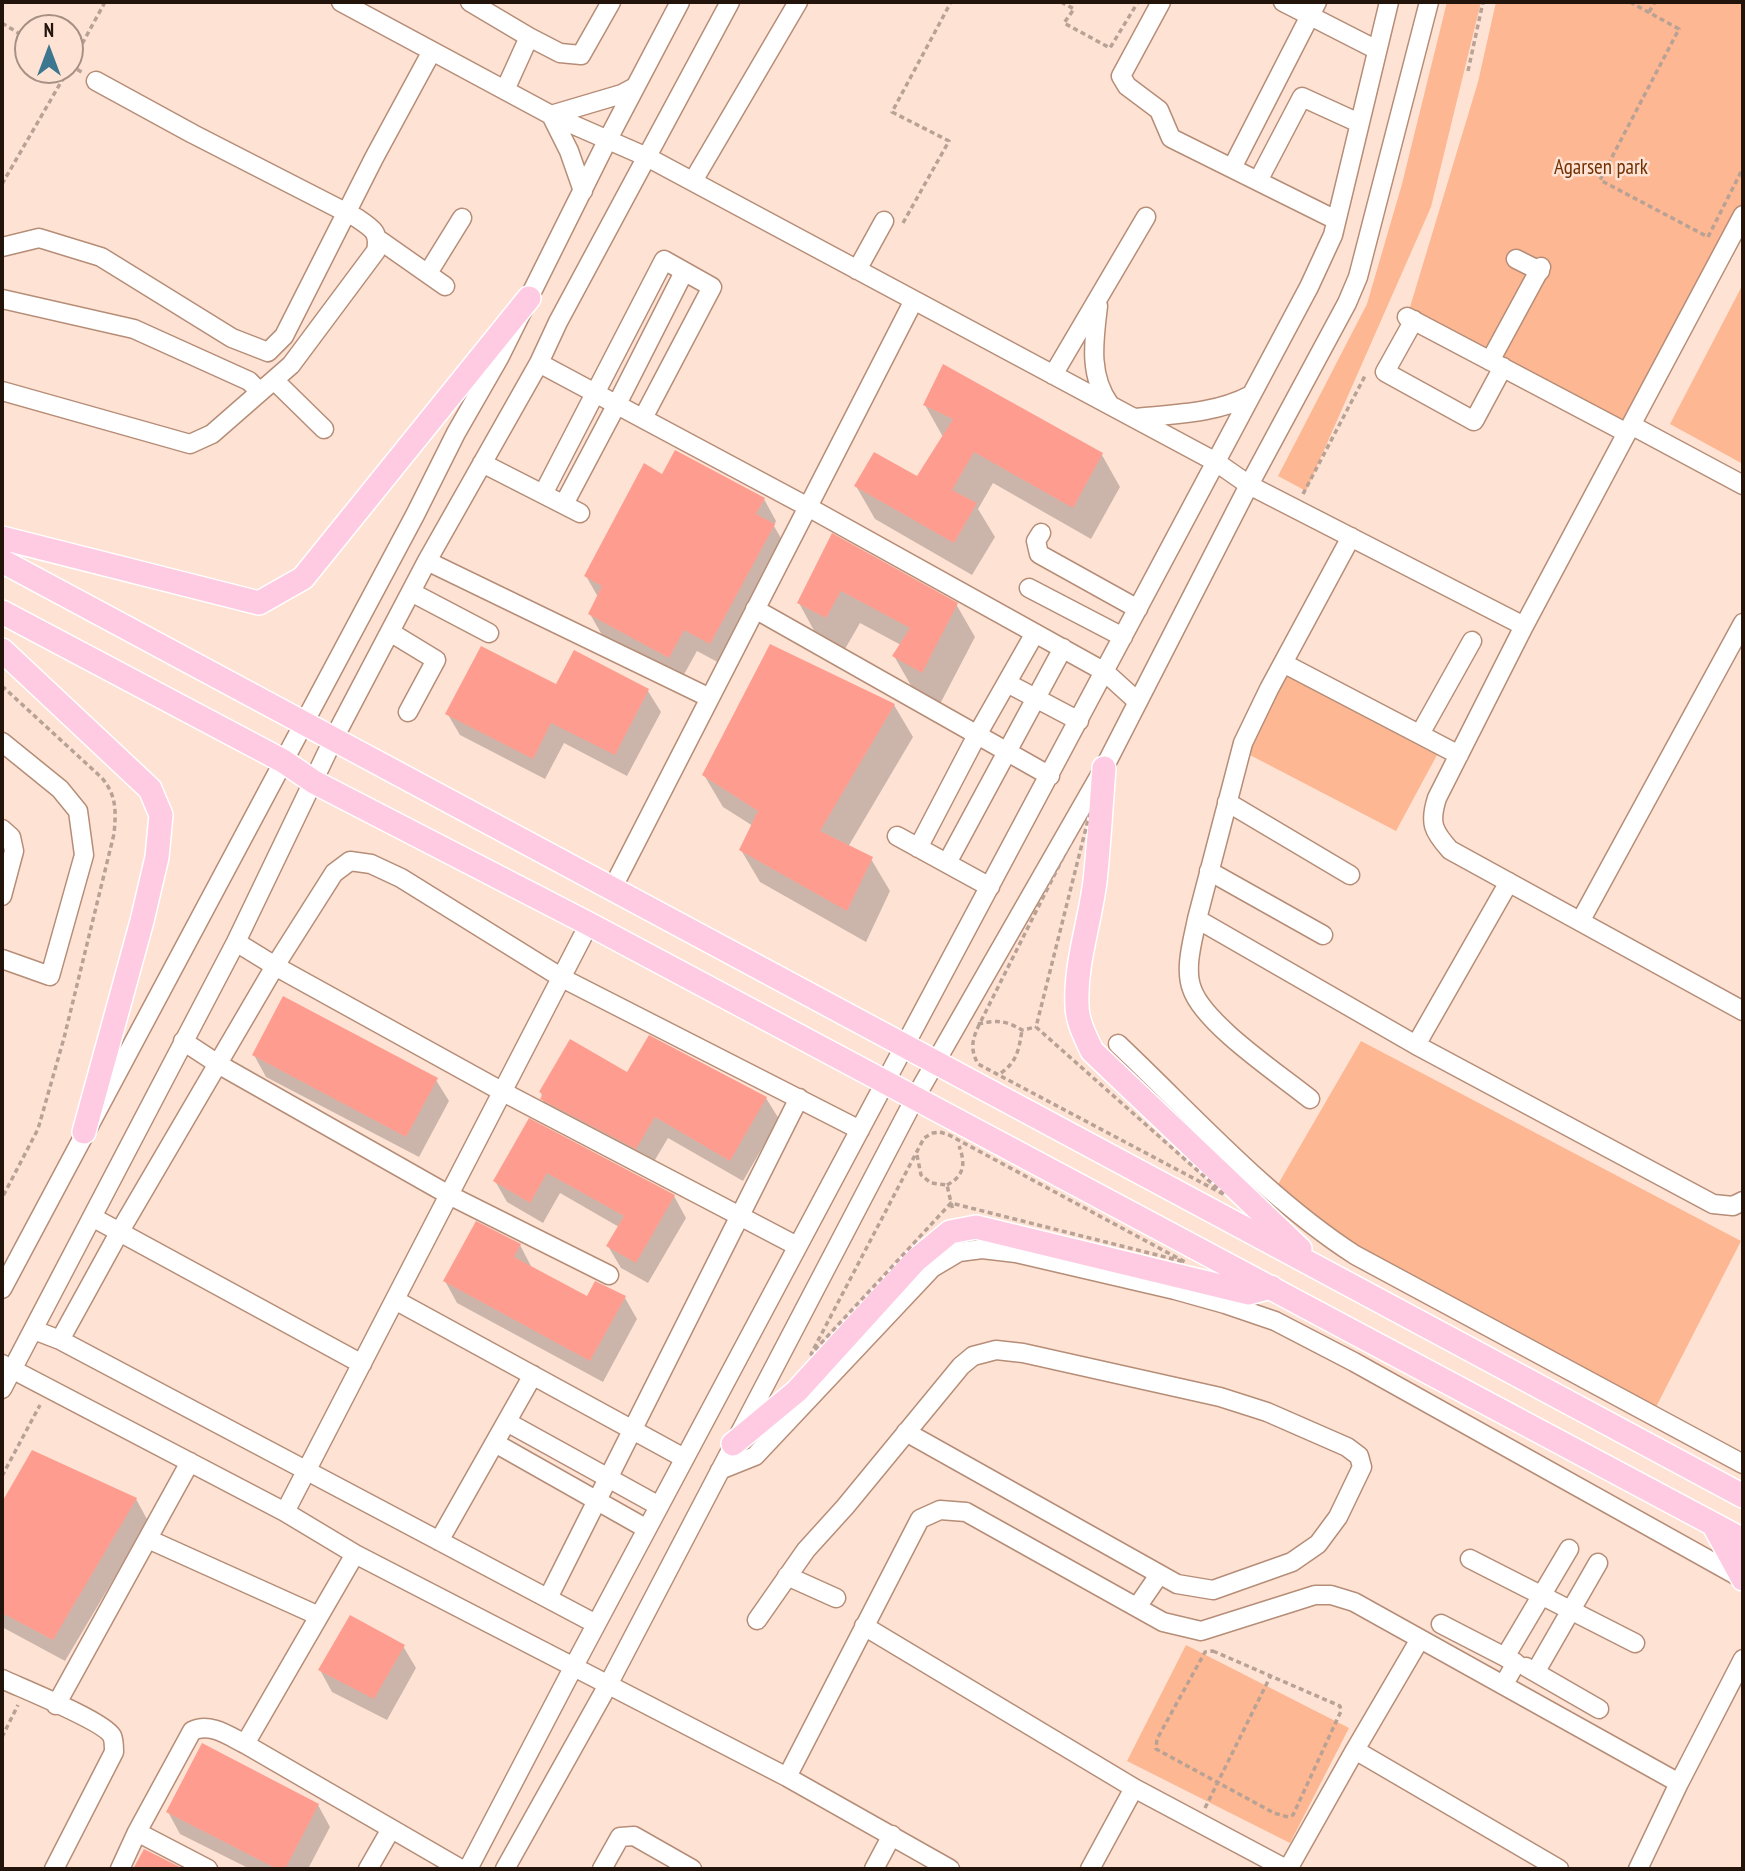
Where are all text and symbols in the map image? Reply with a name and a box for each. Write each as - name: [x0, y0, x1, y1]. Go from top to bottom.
- north arrow: [14, 14, 84, 84]
- text: N: [44, 18, 54, 42]
- park label: Agarsen park: [1554, 155, 1648, 181]

